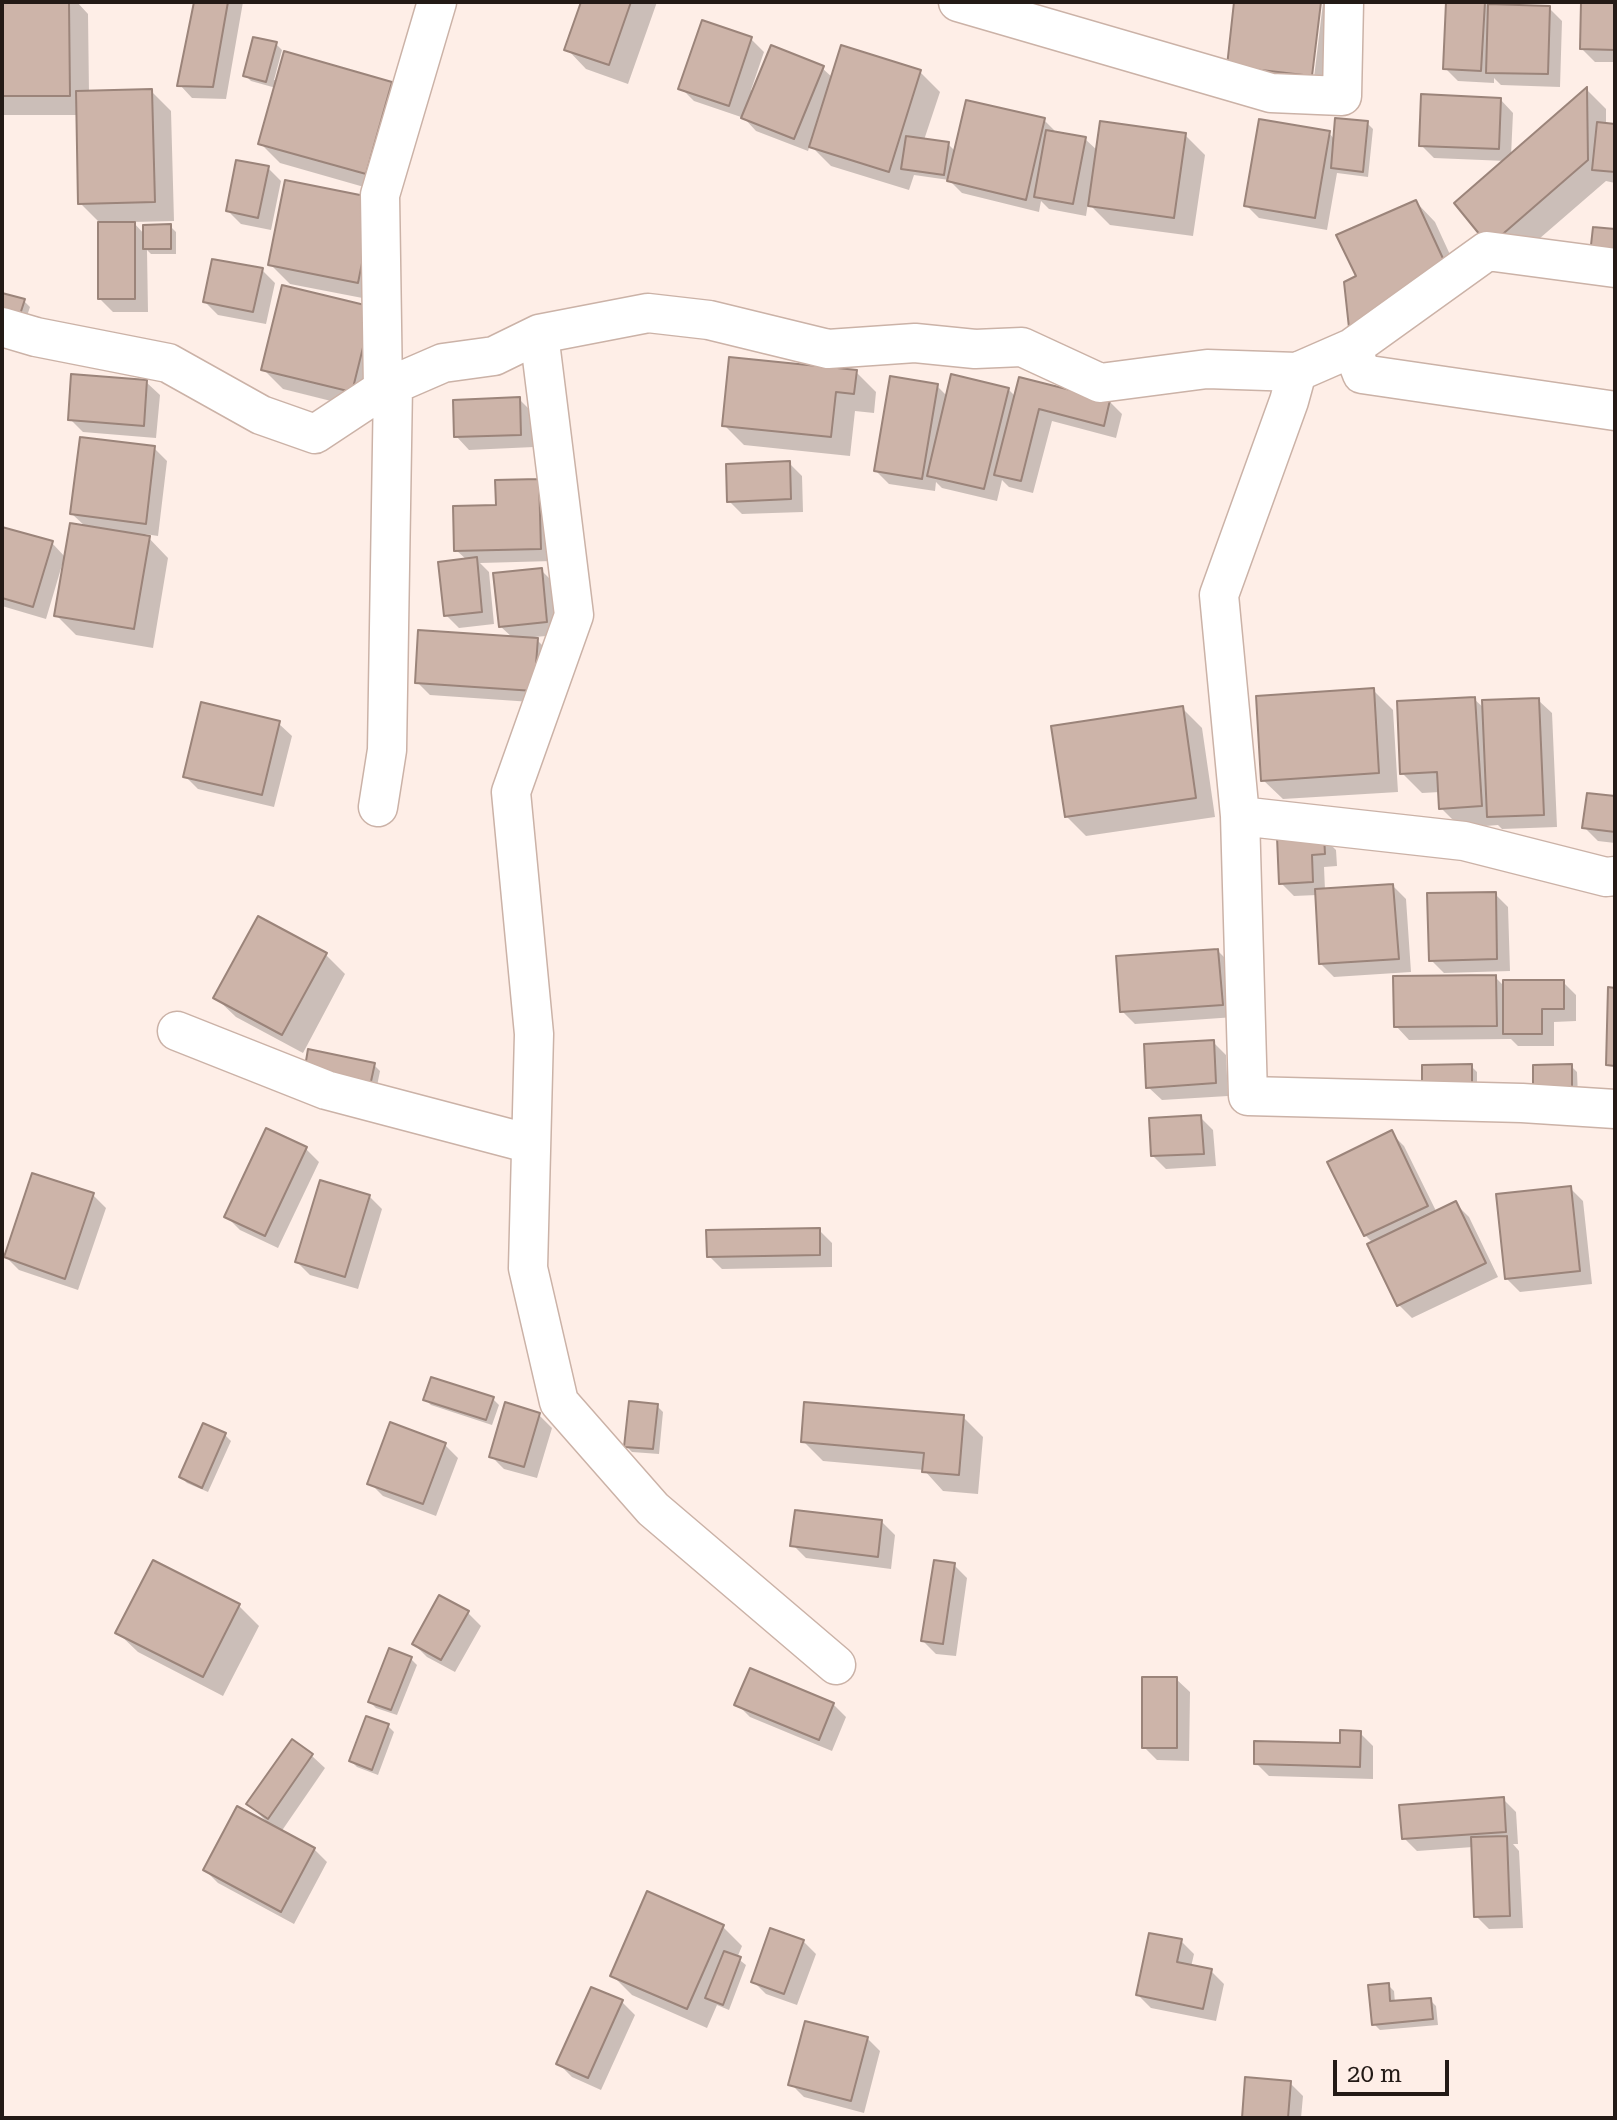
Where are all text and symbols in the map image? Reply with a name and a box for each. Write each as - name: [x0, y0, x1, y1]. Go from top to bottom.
- scale bar: [1337, 2044, 1453, 2094]
- text: 20 m: [1347, 2060, 1402, 2088]

